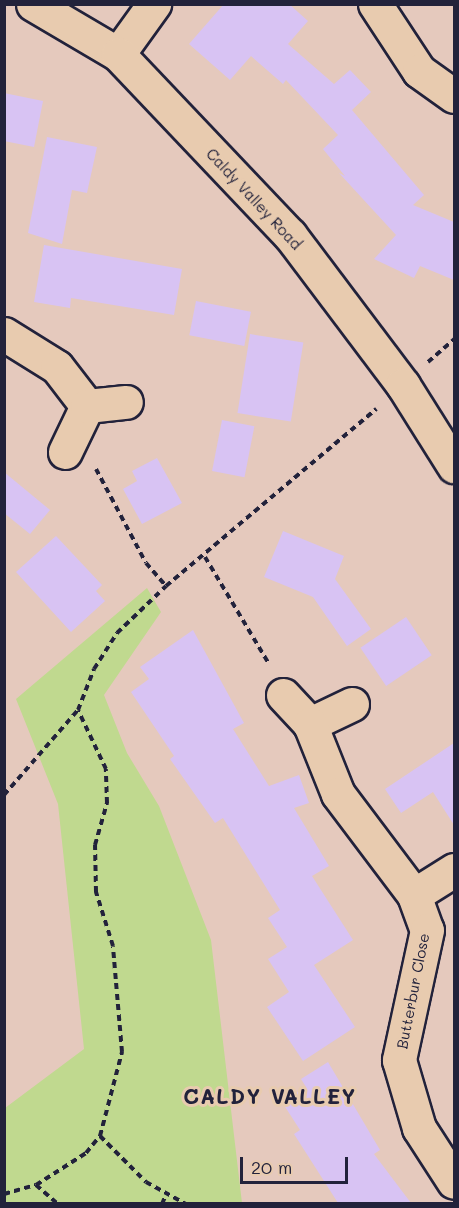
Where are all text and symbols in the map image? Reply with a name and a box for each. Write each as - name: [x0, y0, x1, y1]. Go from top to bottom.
- street label: Caldy Valley Road: [202, 145, 306, 253]
- street label: Butterbur Close: [393, 932, 433, 1050]
- district label: CALDY VALLEY: [183, 1083, 357, 1109]
- scale bar: [243, 1145, 351, 1183]
- text: 20 m: [251, 1155, 292, 1179]

